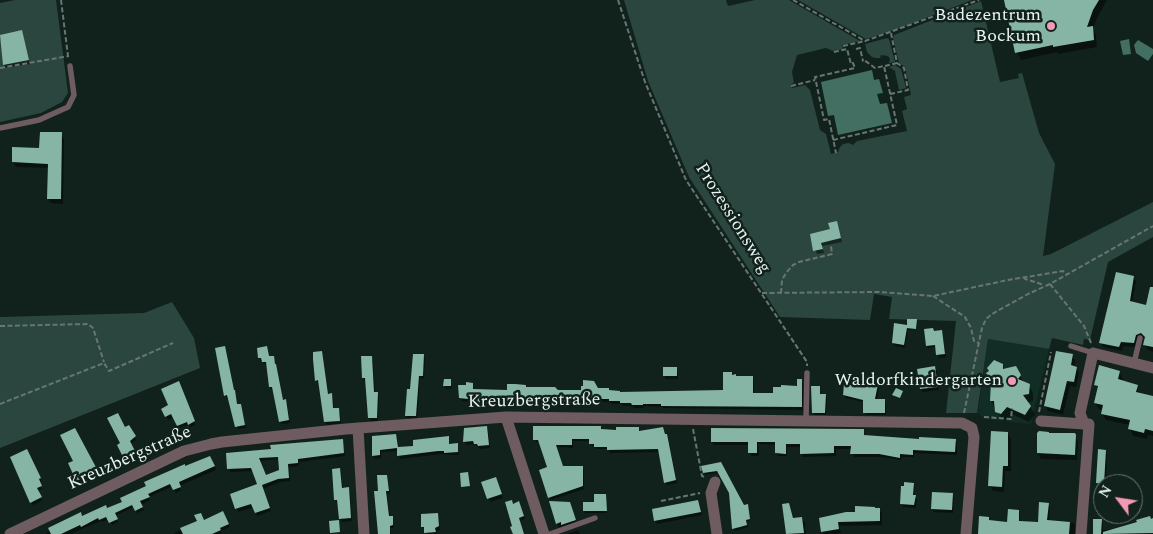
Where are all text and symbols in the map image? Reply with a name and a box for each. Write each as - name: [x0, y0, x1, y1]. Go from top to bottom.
- place label: Badezentrum Bockum: [935, 5, 1041, 48]
- marker: Badezentrum Bockum: [1045, 20, 1057, 32]
- street label: Prozessionsweg: [689, 160, 775, 278]
- place label: Waldorfkindergarten: [835, 370, 1002, 392]
- marker: Waldorfkindergarten: [1006, 375, 1018, 387]
- street label: Kreuzbergstraße: [467, 390, 601, 414]
- street label: Kreuzbergstraße: [65, 422, 195, 496]
- north arrow: [1093, 474, 1143, 524]
- text: N: [1094, 481, 1118, 502]

